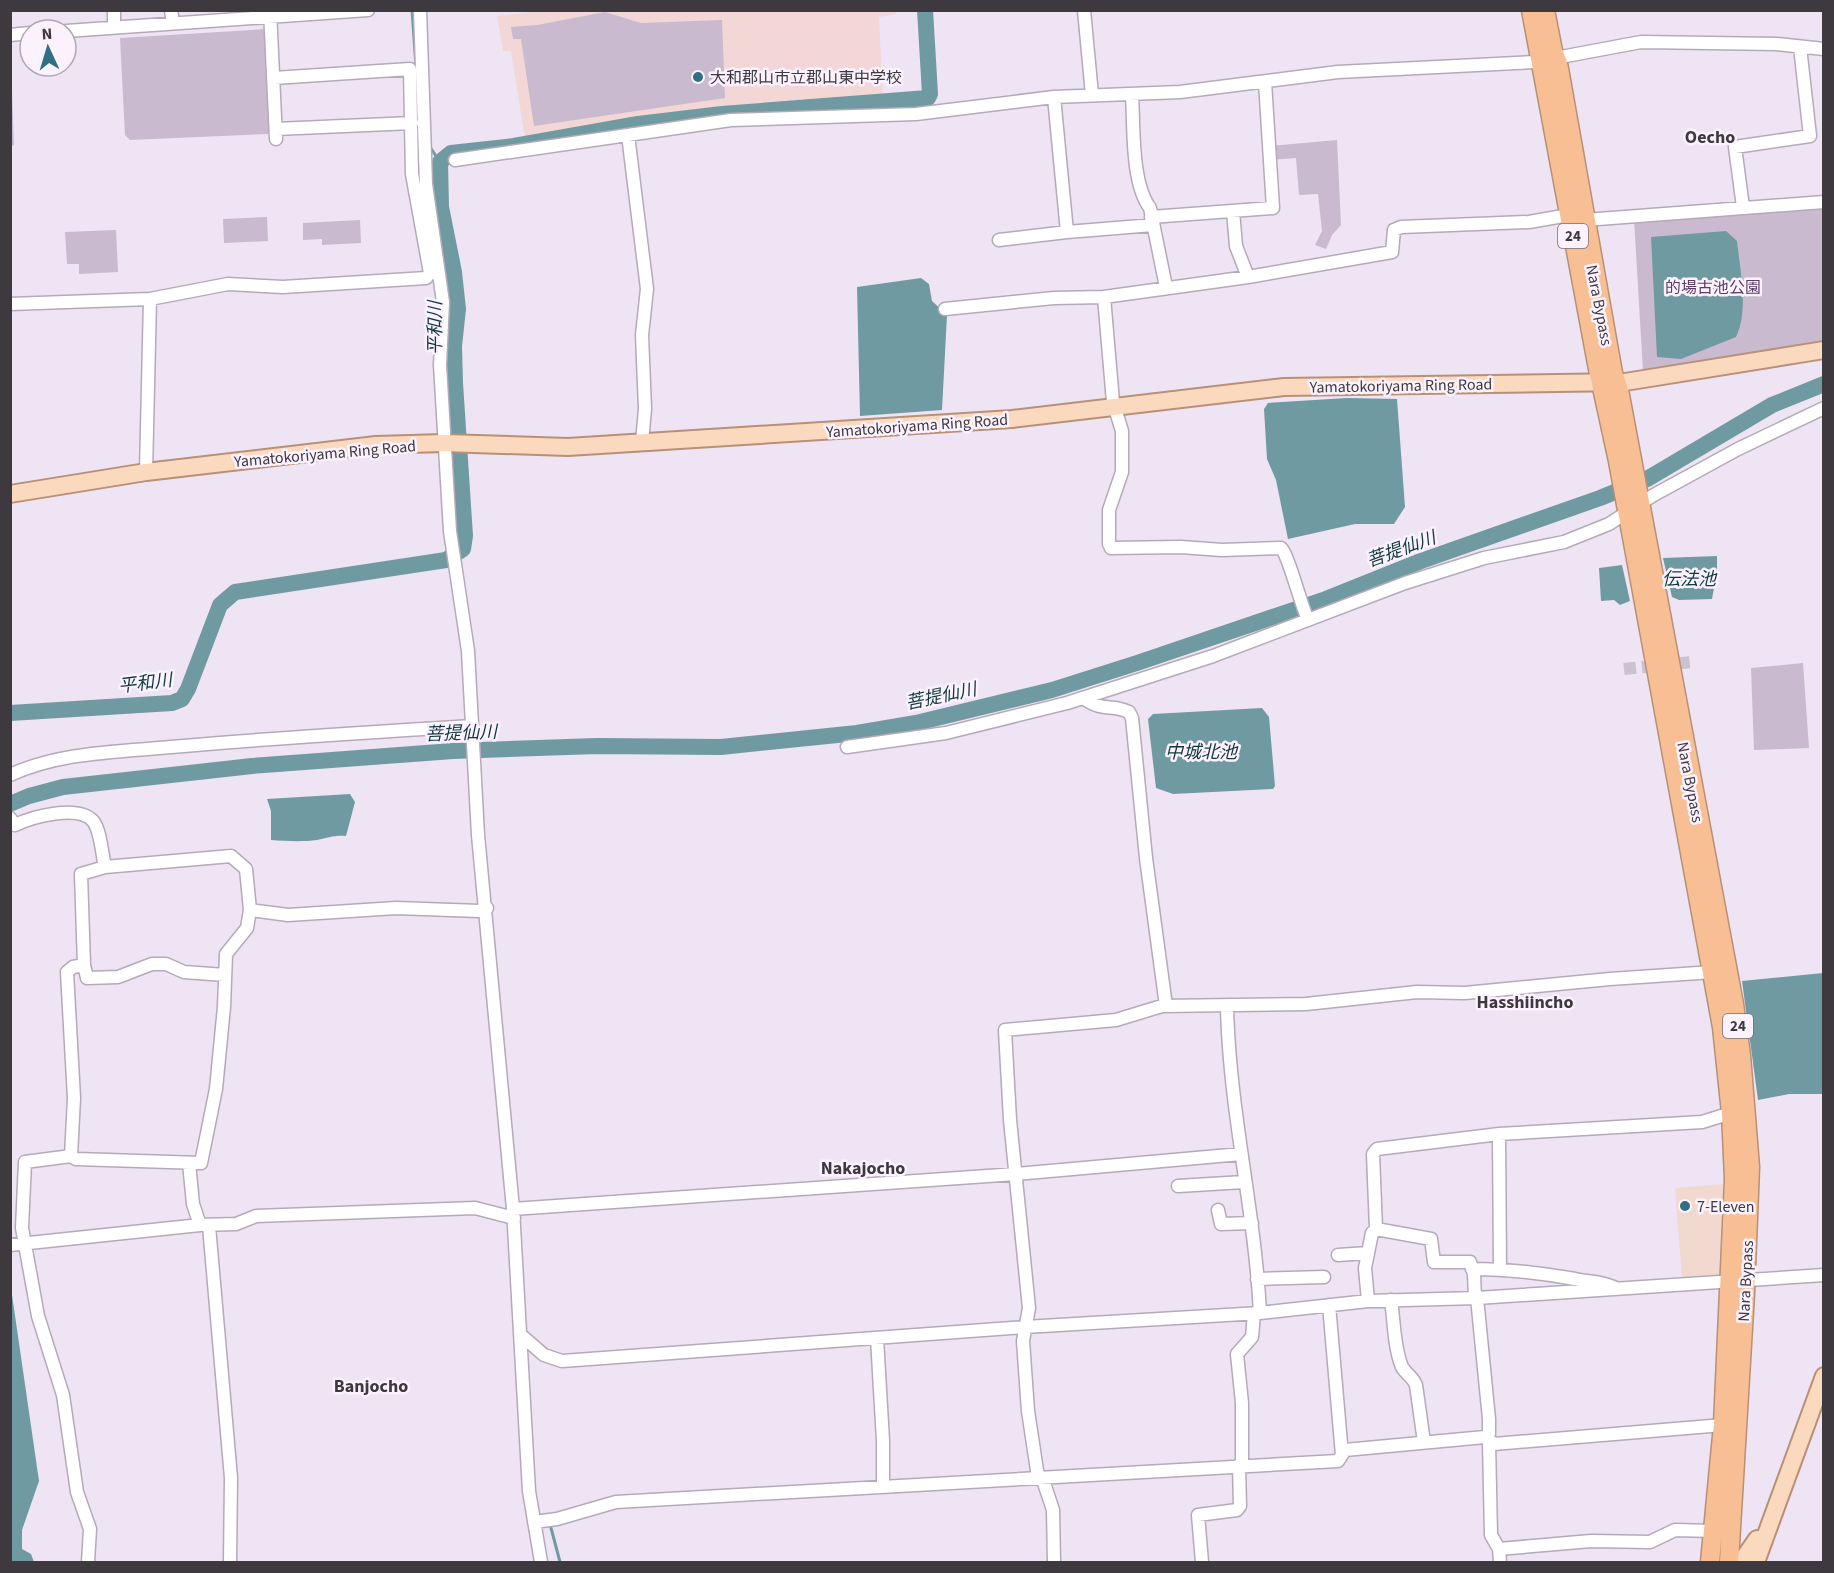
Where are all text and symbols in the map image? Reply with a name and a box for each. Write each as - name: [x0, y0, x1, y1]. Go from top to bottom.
- north arrow: [18, 18, 78, 78]
- text: N: [41, 23, 53, 45]
- place label: 大和郡山市立郡山東中学校: [710, 67, 902, 89]
- marker: 大和郡山市立郡山東中学校: [691, 70, 705, 84]
- district label: Oecho: [1685, 125, 1735, 150]
- road number: 24: [1558, 224, 1588, 248]
- street label: Nara Bypass: [1580, 263, 1618, 348]
- park label: 的場古池公園: [1665, 277, 1761, 299]
- water label: 平和川: [423, 299, 448, 355]
- street label: Yamatokoriyama Ring Road: [1309, 373, 1492, 399]
- street label: Yamatokoriyama Ring Road: [824, 409, 1009, 443]
- street label: Yamatokoriyama Ring Road: [232, 435, 417, 473]
- water label: 菩提仙川: [1363, 525, 1441, 574]
- water label: 伝法池: [1662, 567, 1718, 592]
- water label: 平和川: [117, 668, 175, 699]
- water label: 菩提仙川: [903, 676, 981, 716]
- water label: 菩提仙川: [425, 720, 499, 747]
- water label: 中城北池: [1165, 740, 1239, 765]
- street label: Nara Bypass: [1671, 740, 1709, 825]
- district label: Hasshiincho: [1477, 990, 1573, 1015]
- road number: 24: [1723, 1014, 1753, 1038]
- district label: Nakajocho: [821, 1156, 905, 1181]
- place label: 7-Eleven: [1697, 1196, 1755, 1218]
- marker: 7-Eleven: [1678, 1199, 1692, 1213]
- street label: Nara Bypass: [1733, 1239, 1759, 1322]
- district label: Banjocho: [334, 1374, 408, 1399]

